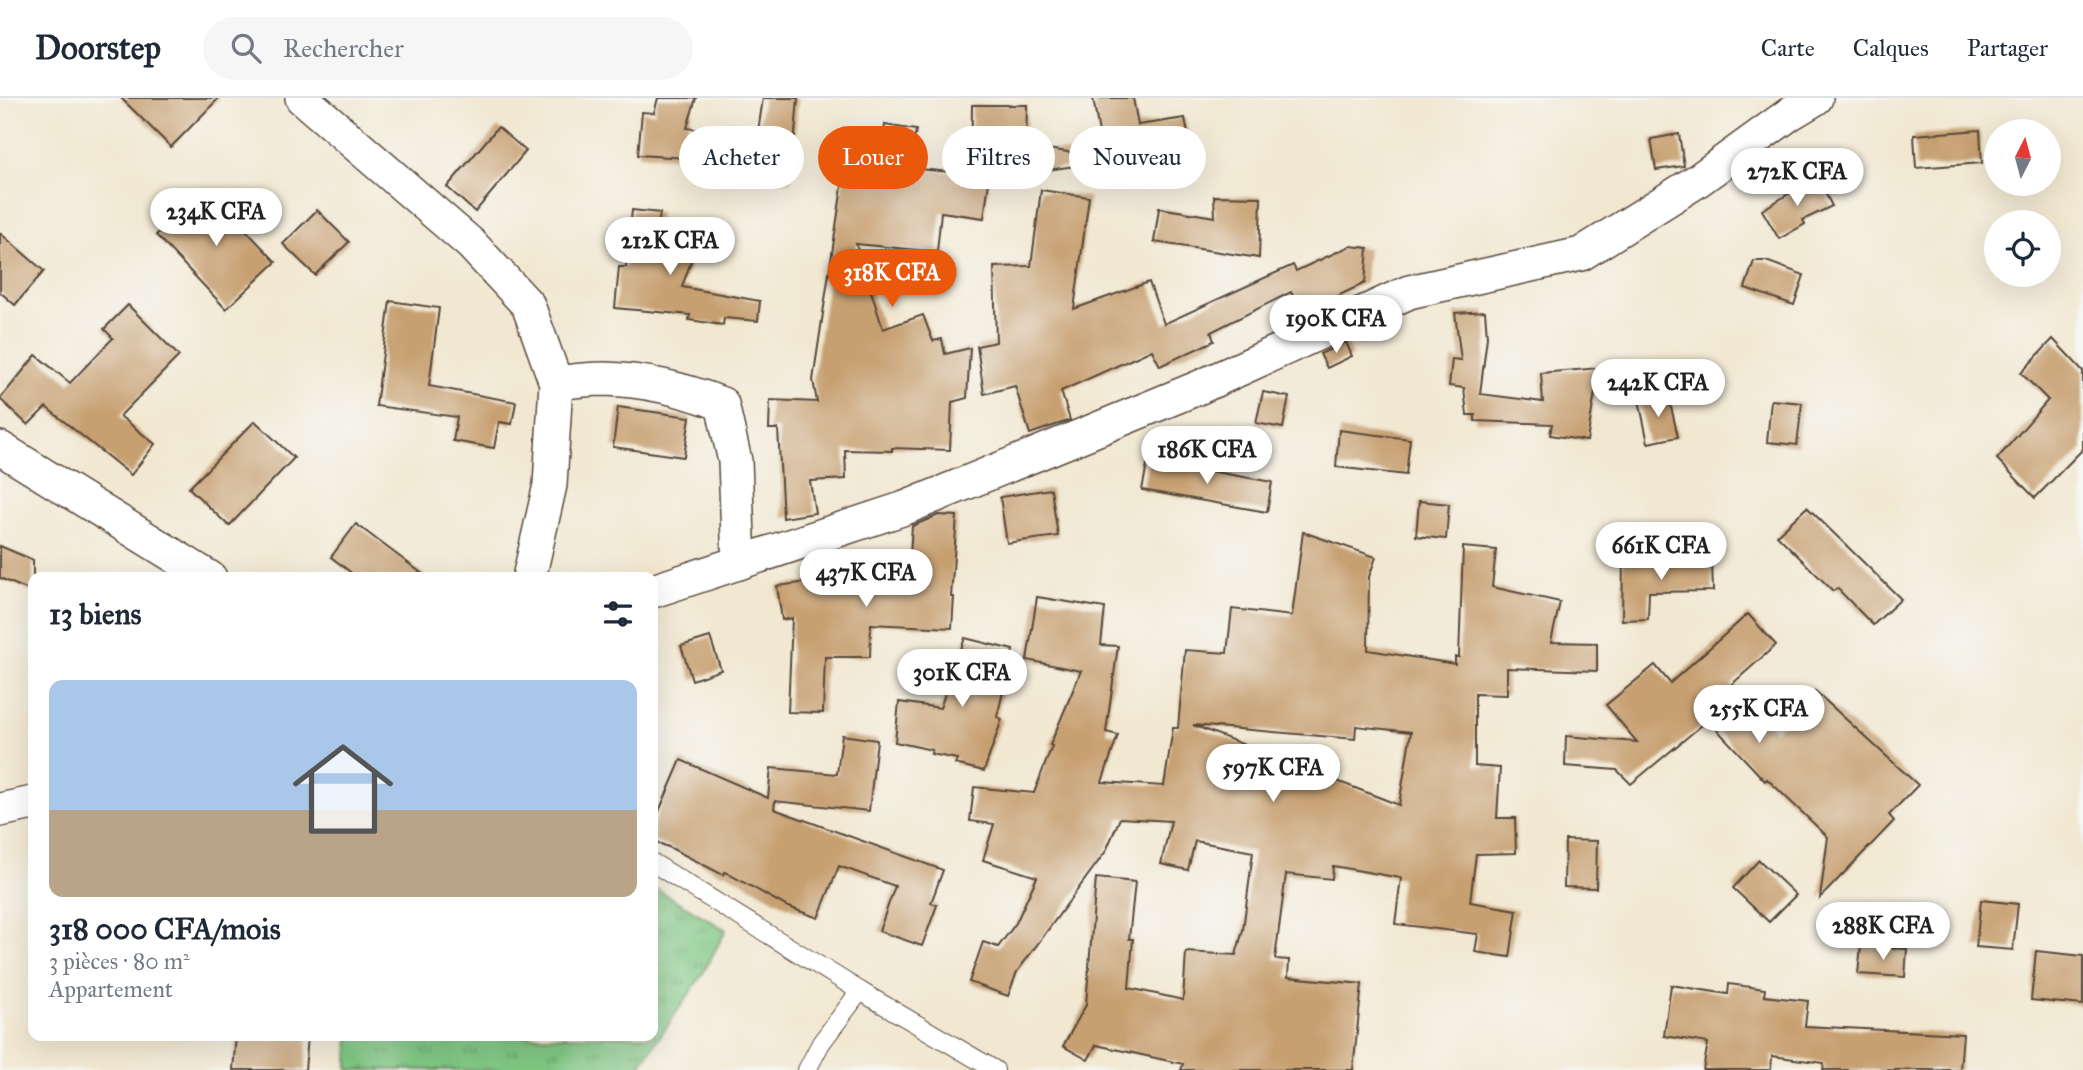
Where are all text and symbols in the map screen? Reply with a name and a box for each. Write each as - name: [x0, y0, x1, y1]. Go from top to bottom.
- search box: [203, 17, 693, 80]
- text: Doorstep: [35, 28, 161, 68]
- icon: search: [227, 29, 265, 67]
- text: Rechercher: [283, 32, 404, 64]
- text: Carte: [1761, 33, 1815, 63]
- text: Calques: [1853, 33, 1929, 63]
- text: Partager: [1967, 33, 2048, 63]
- north arrow: [1984, 119, 2062, 196]
- map controls: [1984, 119, 2061, 287]
- chip: Acheter: [679, 126, 804, 189]
- chip: Louer: [818, 126, 928, 189]
- chip: Filtres: [942, 126, 1055, 189]
- chip: Nouveau: [1069, 126, 1206, 189]
- pin: 272K CFA: [1725, 148, 1869, 208]
- text: 272K CFA: [1747, 157, 1847, 185]
- pin: 234K CFA: [144, 188, 288, 248]
- text: 234K CFA: [166, 197, 266, 225]
- button: locate: [1984, 210, 2061, 287]
- pin: 212K CFA: [598, 218, 742, 277]
- text: 212K CFA: [621, 226, 719, 254]
- pin: 318K CFA: [820, 250, 964, 309]
- text: 318K CFA: [844, 258, 940, 286]
- pin: 190K CFA: [1264, 296, 1408, 355]
- text: 190K CFA: [1286, 304, 1387, 332]
- pin: 242K CFA: [1586, 360, 1730, 419]
- text: 242K CFA: [1607, 368, 1709, 396]
- pin: 186K CFA: [1135, 426, 1279, 486]
- text: 186K CFA: [1157, 435, 1257, 463]
- pin: 661K CFA: [1589, 522, 1733, 582]
- text: 661K CFA: [1612, 531, 1710, 559]
- pin: 437K CFA: [794, 550, 938, 609]
- text: 437K CFA: [816, 558, 916, 586]
- icon: filters: [599, 595, 637, 633]
- text: 13 biens: [49, 596, 142, 632]
- pin: 301K CFA: [890, 650, 1034, 709]
- text: 301K CFA: [913, 658, 1011, 686]
- pin: 255K CFA: [1687, 686, 1831, 745]
- text: 255K CFA: [1710, 694, 1808, 722]
- icon: home: [280, 726, 406, 852]
- pin: 597K CFA: [1201, 744, 1345, 804]
- text: 597K CFA: [1222, 753, 1324, 781]
- pin: 288K CFA: [1811, 902, 1955, 962]
- text: 318 000 CFA/mois: [49, 911, 281, 947]
- text: 288K CFA: [1832, 911, 1934, 939]
- text: 3 pièces · 80 m²: [49, 947, 190, 975]
- text: Appartement: [49, 975, 173, 1003]

